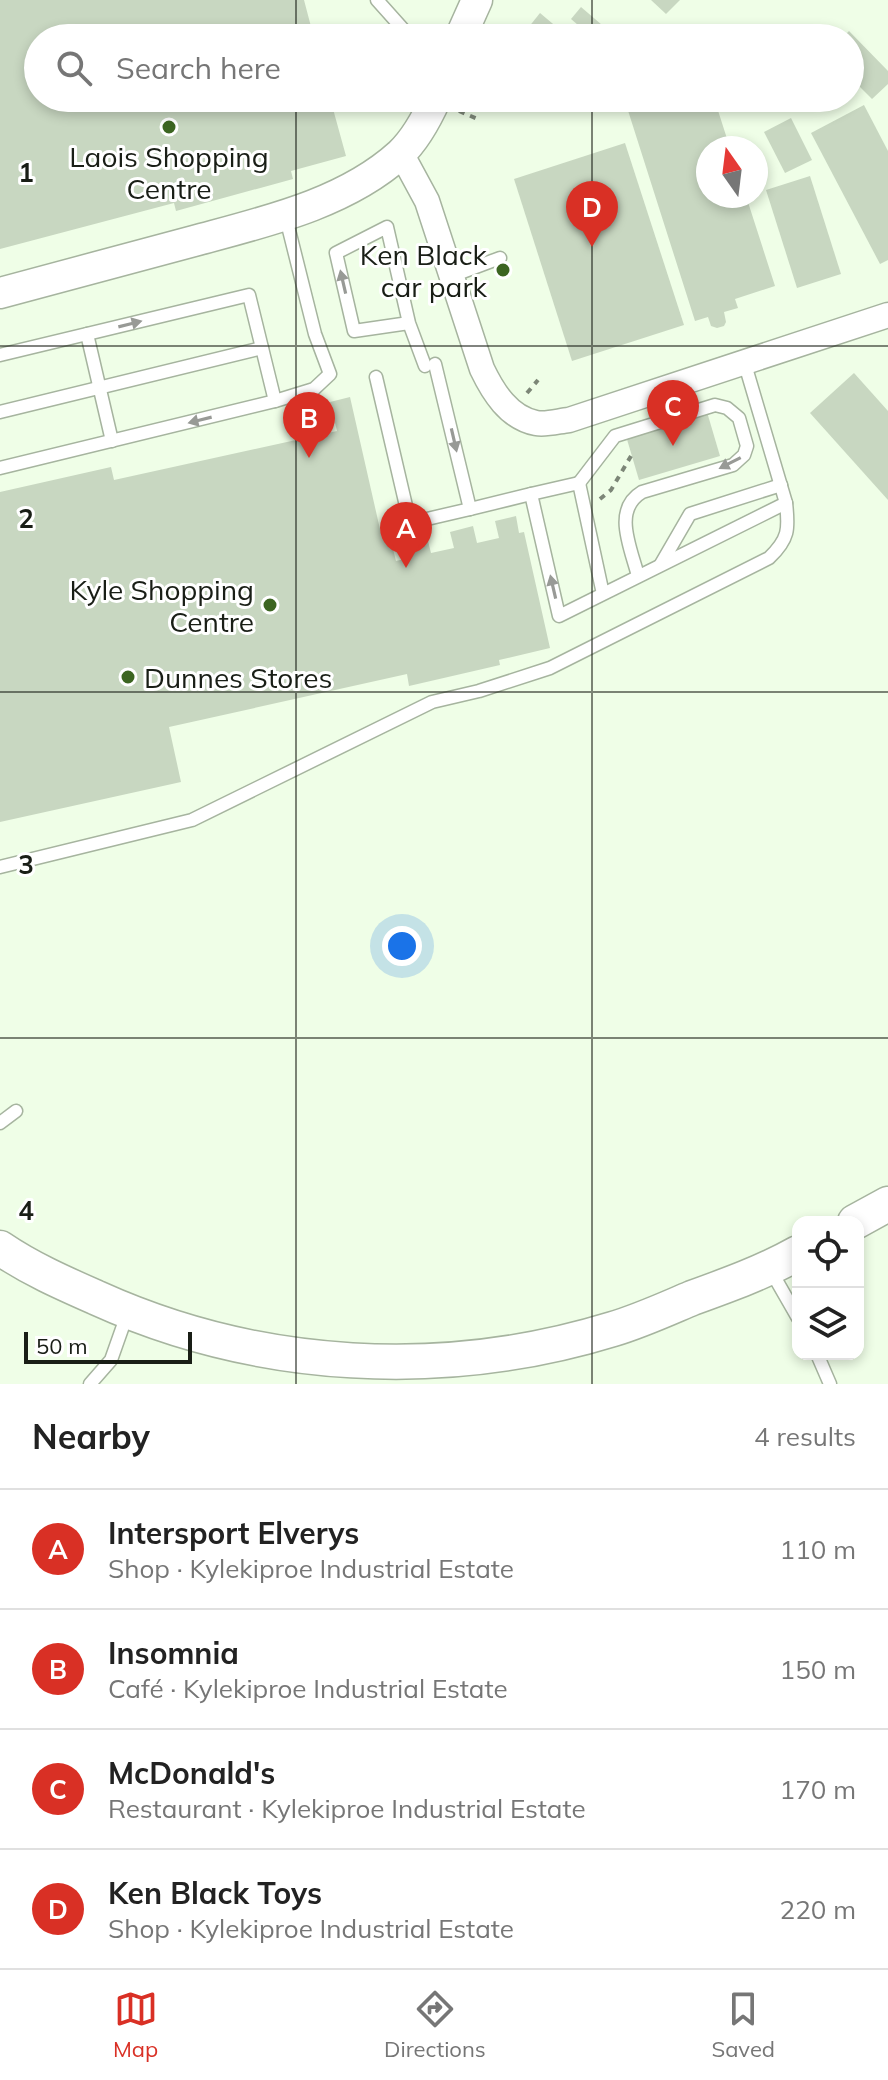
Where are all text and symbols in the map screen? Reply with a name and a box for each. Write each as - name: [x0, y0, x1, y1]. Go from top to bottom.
- search box: [24, 24, 864, 112]
- icon: search: [52, 46, 96, 90]
- text: Search here: [116, 49, 281, 87]
- marker: Laois Shopping Centre: [160, 118, 178, 136]
- north arrow: [696, 136, 768, 208]
- place label: Laois Shopping Centre: [69, 139, 269, 206]
- text: 1: [18, 156, 34, 189]
- pin: D: [566, 181, 618, 247]
- place label: Ken Black car park: [360, 237, 488, 304]
- marker: Ken Black car park: [494, 261, 512, 279]
- one-way arrow: [336, 269, 348, 294]
- one-way arrow: [118, 317, 143, 329]
- pin: C: [647, 380, 699, 446]
- pin: B: [283, 392, 335, 458]
- one-way arrow: [187, 414, 212, 426]
- one-way arrow: [448, 427, 460, 452]
- one-way arrow: [719, 456, 742, 469]
- text: 2: [18, 502, 34, 535]
- pin: A: [380, 502, 432, 568]
- place label: Kyle Shopping Centre: [70, 572, 254, 639]
- one-way arrow: [546, 575, 558, 600]
- marker: Kyle Shopping Centre: [261, 596, 279, 614]
- place label: Dunnes Stores: [144, 660, 332, 695]
- marker: Dunnes Stores: [119, 668, 137, 686]
- text: 3: [18, 848, 34, 881]
- your location: [382, 926, 422, 966]
- text: 4: [18, 1194, 34, 1227]
- map controls: [792, 1216, 864, 1360]
- button: locate: [792, 1216, 864, 1288]
- button: layers: [792, 1288, 864, 1360]
- scale bar: [24, 1328, 192, 1364]
- text: 50 m: [36, 1332, 87, 1360]
- text: Nearby: [32, 1415, 150, 1458]
- text: 4 results: [754, 1420, 856, 1453]
- text: Intersport Elverys: [108, 1514, 359, 1552]
- text: A: [48, 1533, 68, 1566]
- text: 110 m: [780, 1533, 856, 1566]
- text: Shop · Kylekiproe Industrial Estate: [108, 1552, 514, 1585]
- text: Insomnia: [108, 1634, 239, 1672]
- text: B: [49, 1653, 67, 1686]
- text: 150 m: [780, 1653, 856, 1686]
- text: Café · Kylekiproe Industrial Estate: [108, 1672, 508, 1705]
- text: McDonald's: [108, 1754, 275, 1792]
- text: C: [49, 1773, 67, 1806]
- text: 170 m: [780, 1773, 856, 1806]
- text: Restaurant · Kylekiproe Industrial Estate: [108, 1792, 586, 1825]
- text: Ken Black Toys: [108, 1874, 322, 1912]
- text: D: [48, 1893, 68, 1926]
- text: 220 m: [780, 1893, 856, 1926]
- text: Shop · Kylekiproe Industrial Estate: [108, 1912, 514, 1945]
- tab: Map: [113, 1987, 158, 2063]
- tab: Directions: [384, 1987, 486, 2063]
- tab: Saved: [712, 1987, 775, 2063]

